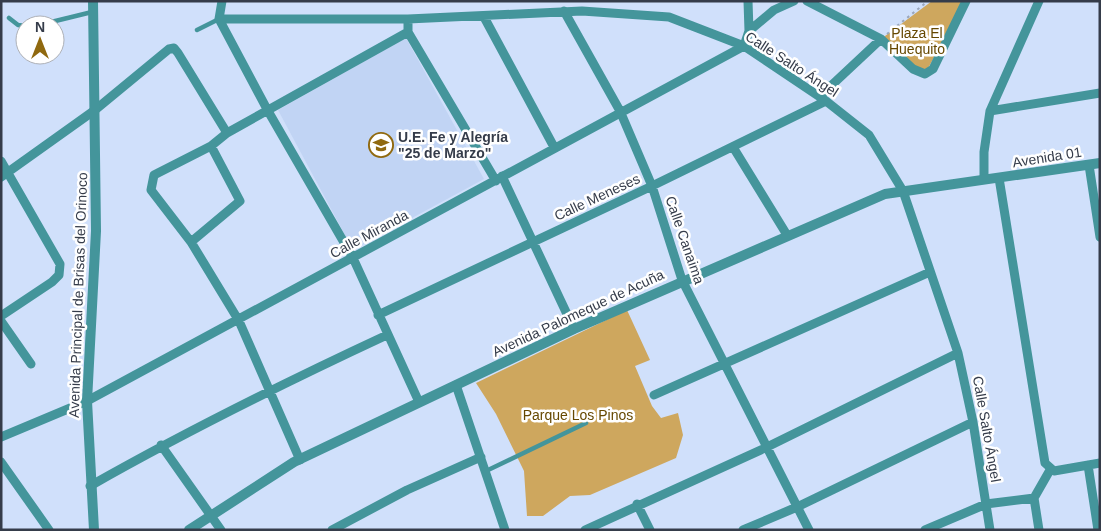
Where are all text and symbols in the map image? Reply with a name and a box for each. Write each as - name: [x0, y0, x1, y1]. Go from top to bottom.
- north arrow: [15, 15, 65, 65]
- text: N: [35, 19, 45, 35]
- park label: Plaza El Huequito: [889, 25, 945, 57]
- street label: Calle Salto Ángel: [743, 28, 841, 100]
- place label: U.E. Fe y Alegría "25 de Marzo": [398, 129, 508, 161]
- school or university icon: U.E. Fe y Alegría "25 de Marzo": [368, 132, 394, 158]
- street label: Avenida 01: [1011, 144, 1083, 170]
- street label: Calle Meneses: [552, 170, 642, 224]
- street label: Avenida Principal de Brisas del Orinoco: [66, 172, 90, 418]
- street label: Calle Canaima: [662, 194, 708, 286]
- street label: Calle Miranda: [327, 207, 411, 261]
- street label: Avenida Palomeque de Acuña: [490, 266, 666, 360]
- street label: Calle Salto Ángel: [970, 375, 1004, 483]
- park label: Parque Los Pinos: [523, 407, 633, 423]

